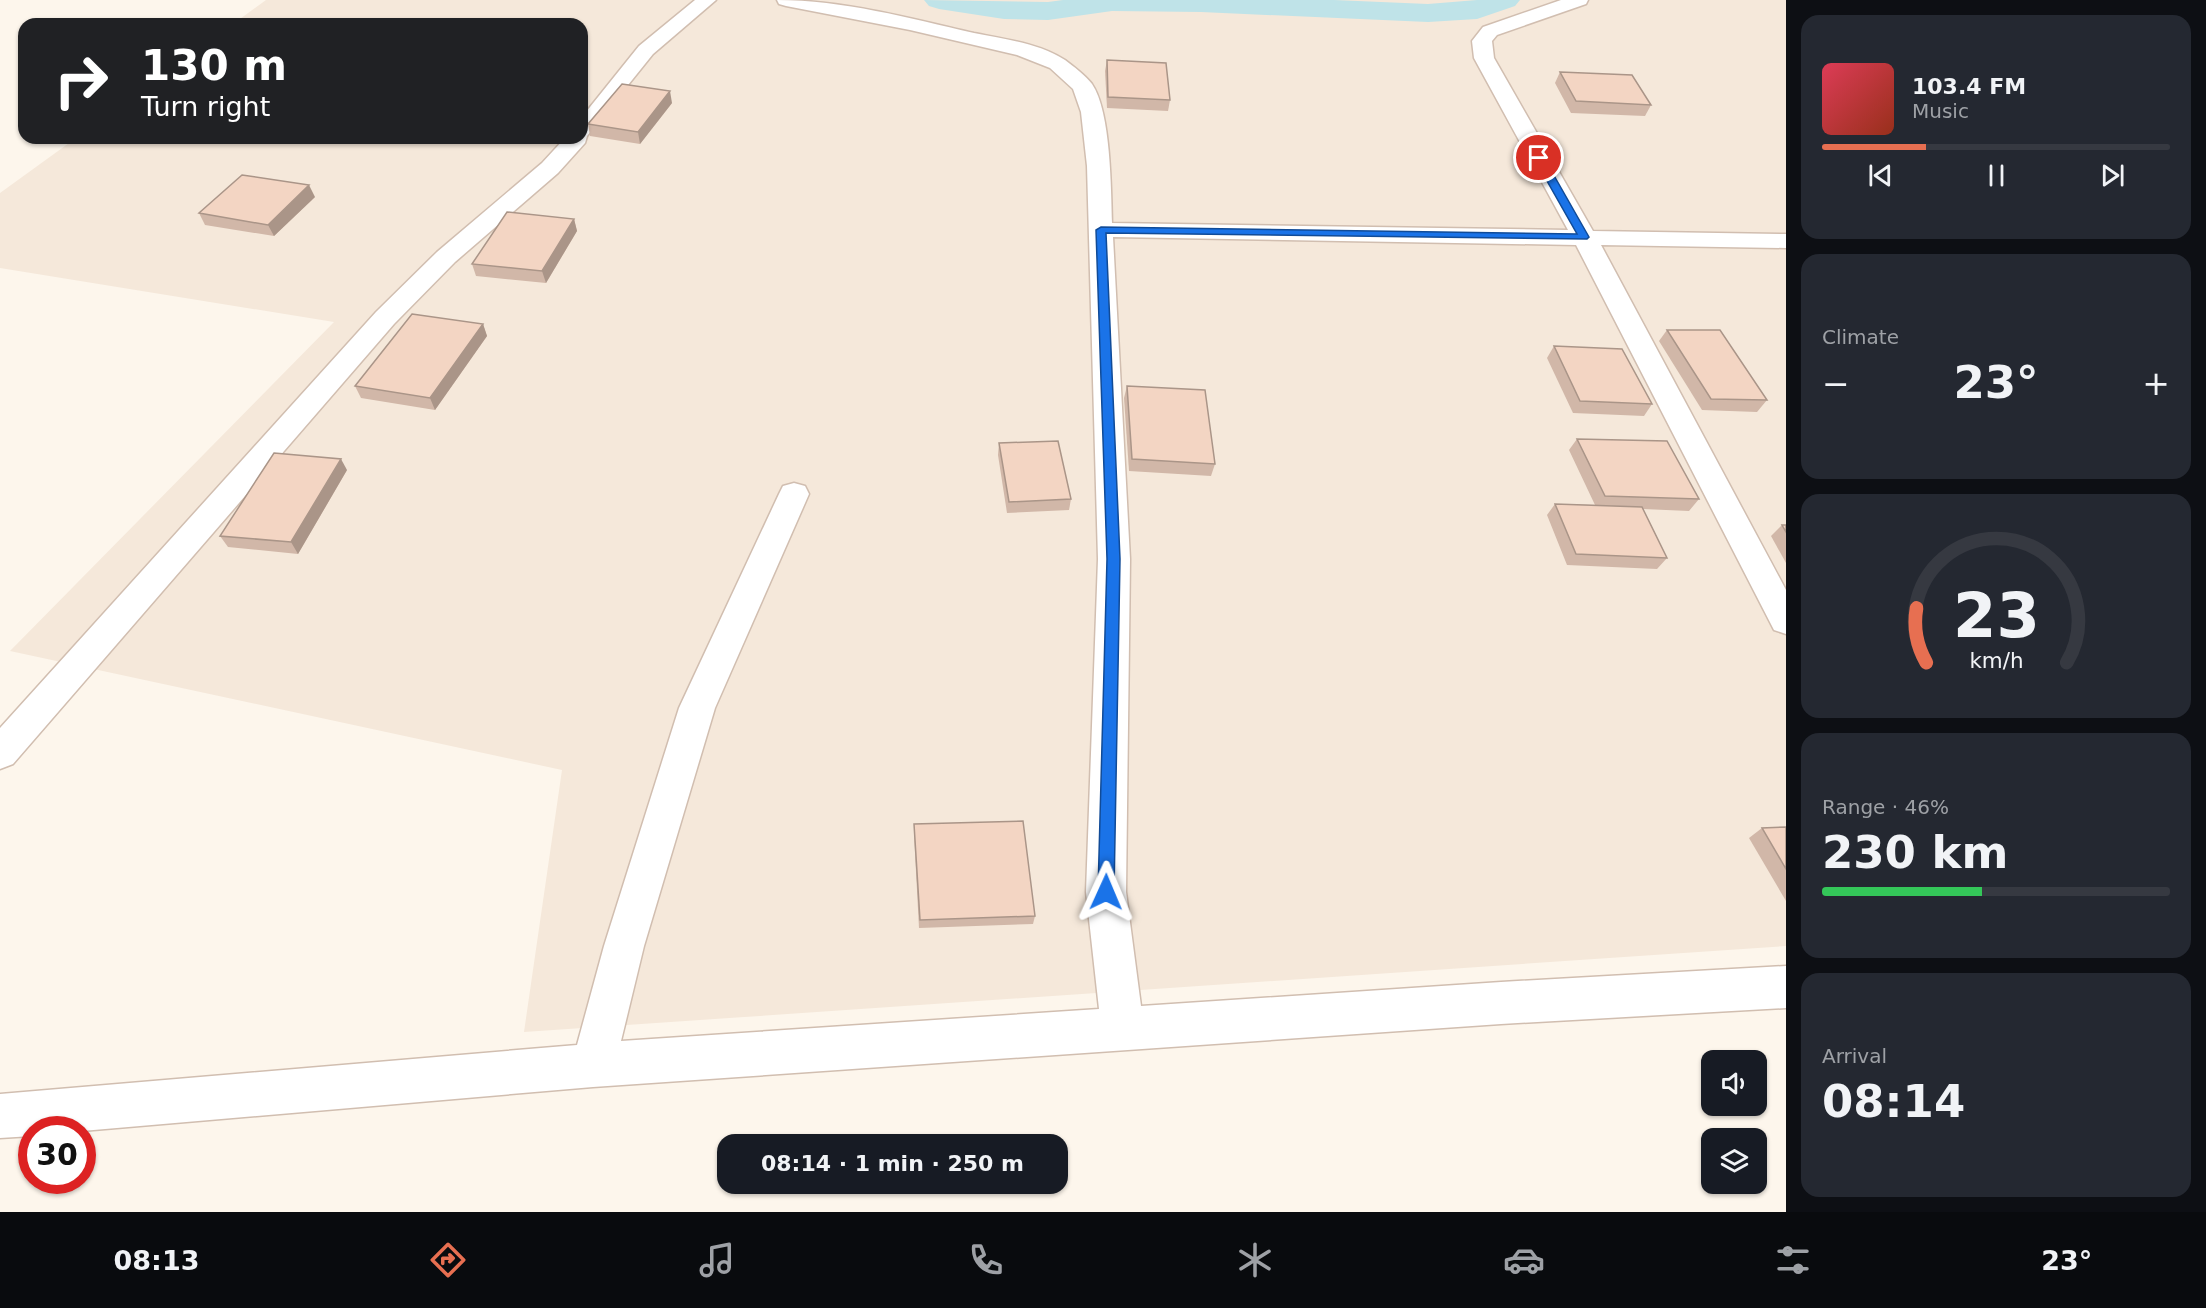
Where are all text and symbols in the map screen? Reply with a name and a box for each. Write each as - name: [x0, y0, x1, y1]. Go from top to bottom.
- text: 130 m: [141, 41, 287, 90]
- icon: right: [42, 42, 120, 120]
- text: 103.4 FM: [1912, 74, 2026, 99]
- text: Turn right: [141, 91, 270, 122]
- text: Music: [1912, 99, 1969, 123]
- pin: [1513, 132, 1564, 183]
- icon: arrive: [1522, 141, 1555, 174]
- icon: previous: [1864, 159, 1897, 192]
- icon: pause: [1980, 159, 2013, 192]
- icon: next: [2096, 159, 2129, 192]
- text: Climate: [1822, 325, 1899, 349]
- text: 23°: [1953, 356, 2039, 409]
- text: −: [1822, 364, 1850, 403]
- text: +: [2142, 364, 2170, 403]
- text: 23: [1953, 579, 2039, 652]
- text: km/h: [1969, 648, 2023, 673]
- text: Range · 46%: [1822, 795, 1949, 819]
- text: 230 km: [1822, 826, 2008, 879]
- position arrow: [1074, 860, 1138, 924]
- text: Arrival: [1822, 1044, 1887, 1068]
- map controls: [1701, 1050, 1767, 1194]
- button: sound: [1701, 1050, 1767, 1116]
- text: 08:14: [1822, 1075, 1965, 1128]
- speed limit sign: 30: [18, 1116, 96, 1194]
- button: layers: [1701, 1128, 1767, 1194]
- text: 08:14 · 1 min · 250 m: [761, 1151, 1024, 1176]
- icon: directions: [427, 1239, 469, 1281]
- icon: music: [696, 1239, 738, 1281]
- icon: phone: [965, 1239, 1007, 1281]
- icon: climate: [1234, 1239, 1276, 1281]
- icon: car: [1503, 1239, 1545, 1281]
- icon: filters: [1772, 1239, 1814, 1281]
- text: 08:13: [114, 1245, 200, 1276]
- text: 23°: [2041, 1245, 2092, 1276]

